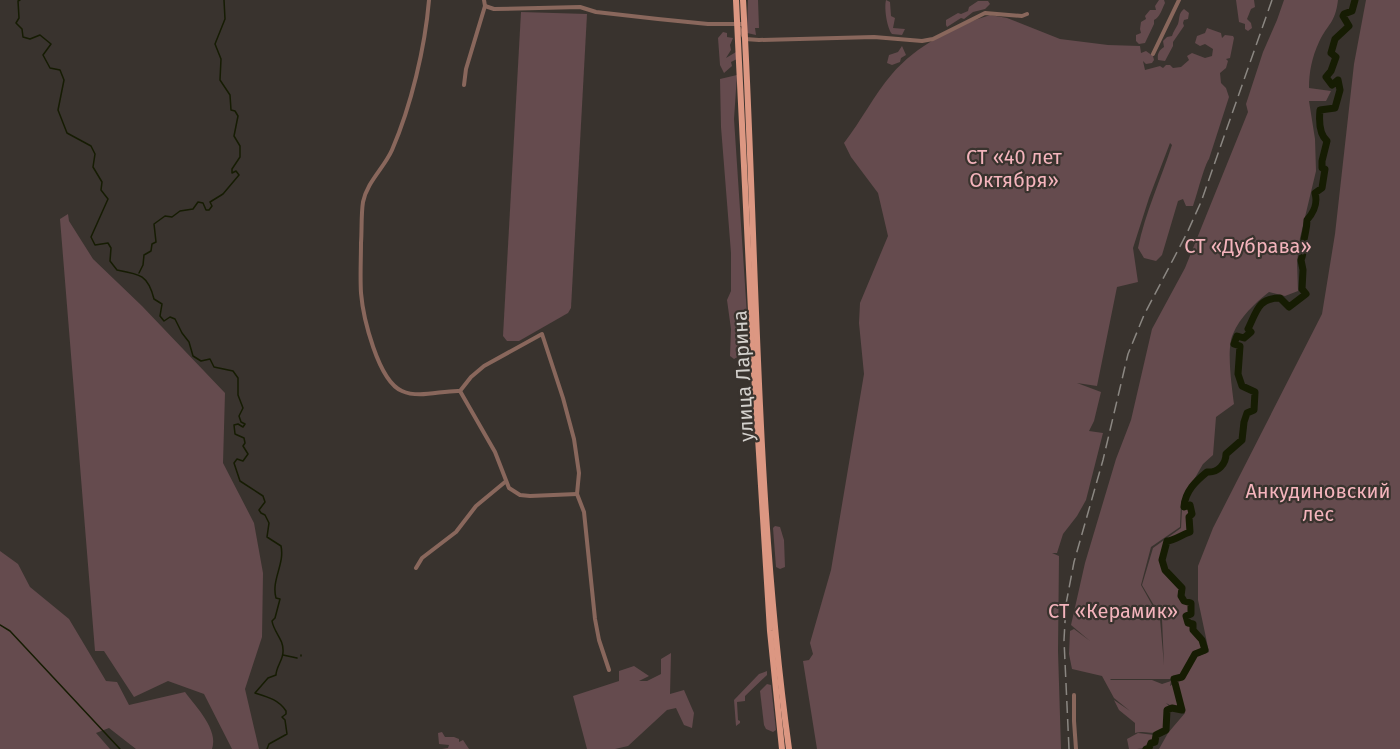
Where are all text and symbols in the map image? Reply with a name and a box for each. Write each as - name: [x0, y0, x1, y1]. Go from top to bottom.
- park label: СТ «40 лет Октября»: [966, 145, 1063, 192]
- park label: СТ «Дубрава»: [1184, 234, 1312, 258]
- street label: улица Ларина: [728, 310, 758, 442]
- park label: Анкудиновский лес: [1245, 479, 1391, 526]
- park label: СТ «Керамик»: [1048, 599, 1178, 623]

